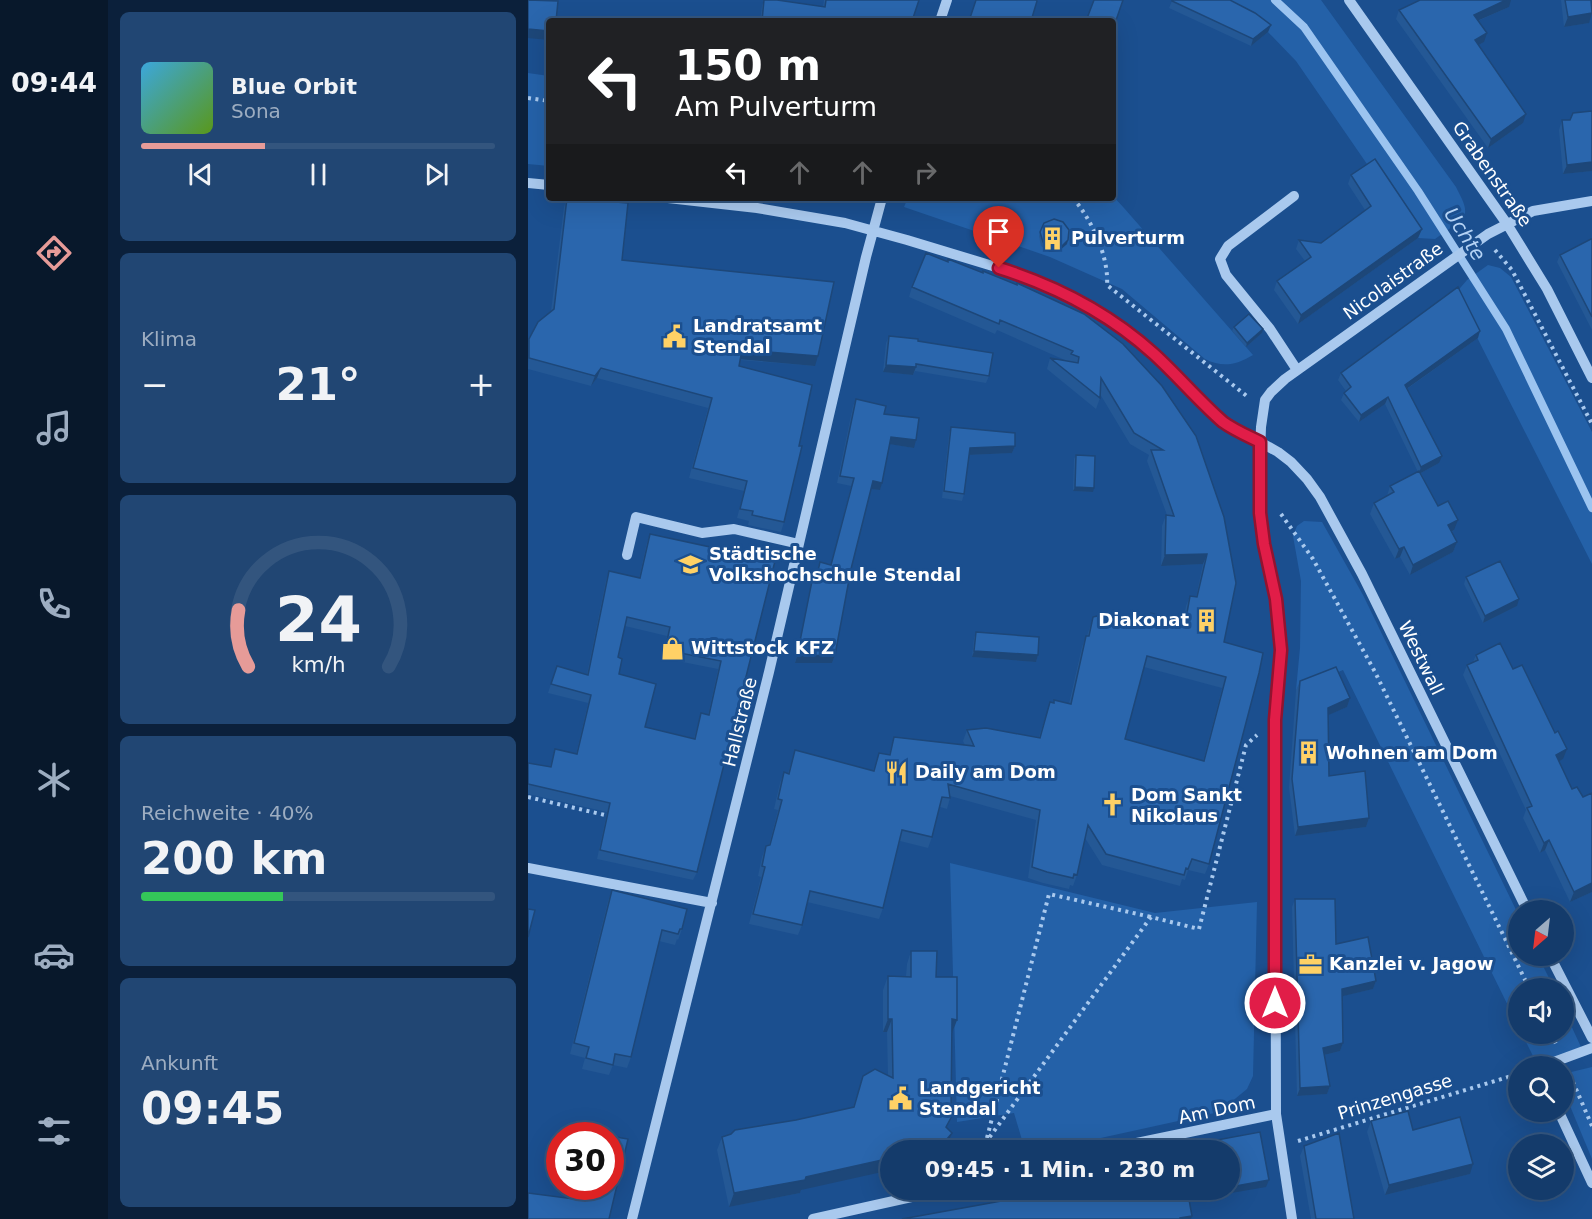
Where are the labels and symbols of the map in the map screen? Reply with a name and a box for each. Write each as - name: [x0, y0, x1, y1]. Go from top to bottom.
- street label: Grabenstraße: [1448, 117, 1536, 230]
- water label: Uchte: [1439, 203, 1491, 265]
- pin: [973, 206, 1024, 268]
- building icon: Pulverturm: [1040, 225, 1066, 251]
- place label: Pulverturm: [1071, 227, 1185, 248]
- street label: Nicolaistraße: [1339, 238, 1446, 324]
- place label: Landratsamt Stendal: [693, 315, 823, 357]
- public building icon: Landratsamt Stendal: [662, 323, 688, 349]
- place label: Städtische Volkshochschule Stendal: [709, 543, 961, 585]
- school or university icon: Städtische Volkshochschule Stendal: [678, 551, 704, 577]
- building icon: Diakonat: [1194, 607, 1220, 633]
- place label: Diakonat: [1098, 609, 1189, 630]
- street label: Westwall: [1394, 617, 1448, 698]
- shop icon: Wittstock KFZ: [660, 635, 686, 661]
- place label: Wittstock KFZ: [691, 637, 834, 658]
- street label: Hallstraße: [718, 675, 761, 769]
- building icon: Wohnen am Dom: [1295, 740, 1321, 766]
- place label: Wohnen am Dom: [1326, 742, 1498, 763]
- restaurant icon: Daily am Dom: [884, 759, 910, 785]
- place label: Daily am Dom: [915, 761, 1056, 782]
- place label: Dom Sankt Nikolaus: [1131, 784, 1242, 826]
- church icon: Dom Sankt Nikolaus: [1100, 792, 1126, 818]
- north arrow: [1508, 900, 1574, 966]
- office icon: Kanzlei v. Jagow: [1298, 951, 1324, 977]
- place label: Kanzlei v. Jagow: [1329, 953, 1493, 974]
- position arrow: [1243, 971, 1307, 1035]
- street label: Prinzengasse: [1335, 1069, 1455, 1124]
- place label: Landgericht Stendal: [919, 1077, 1041, 1119]
- public building icon: Landgericht Stendal: [888, 1085, 914, 1111]
- street label: Am Dom: [1177, 1091, 1257, 1128]
- speed limit sign: 30: [546, 1122, 624, 1200]

